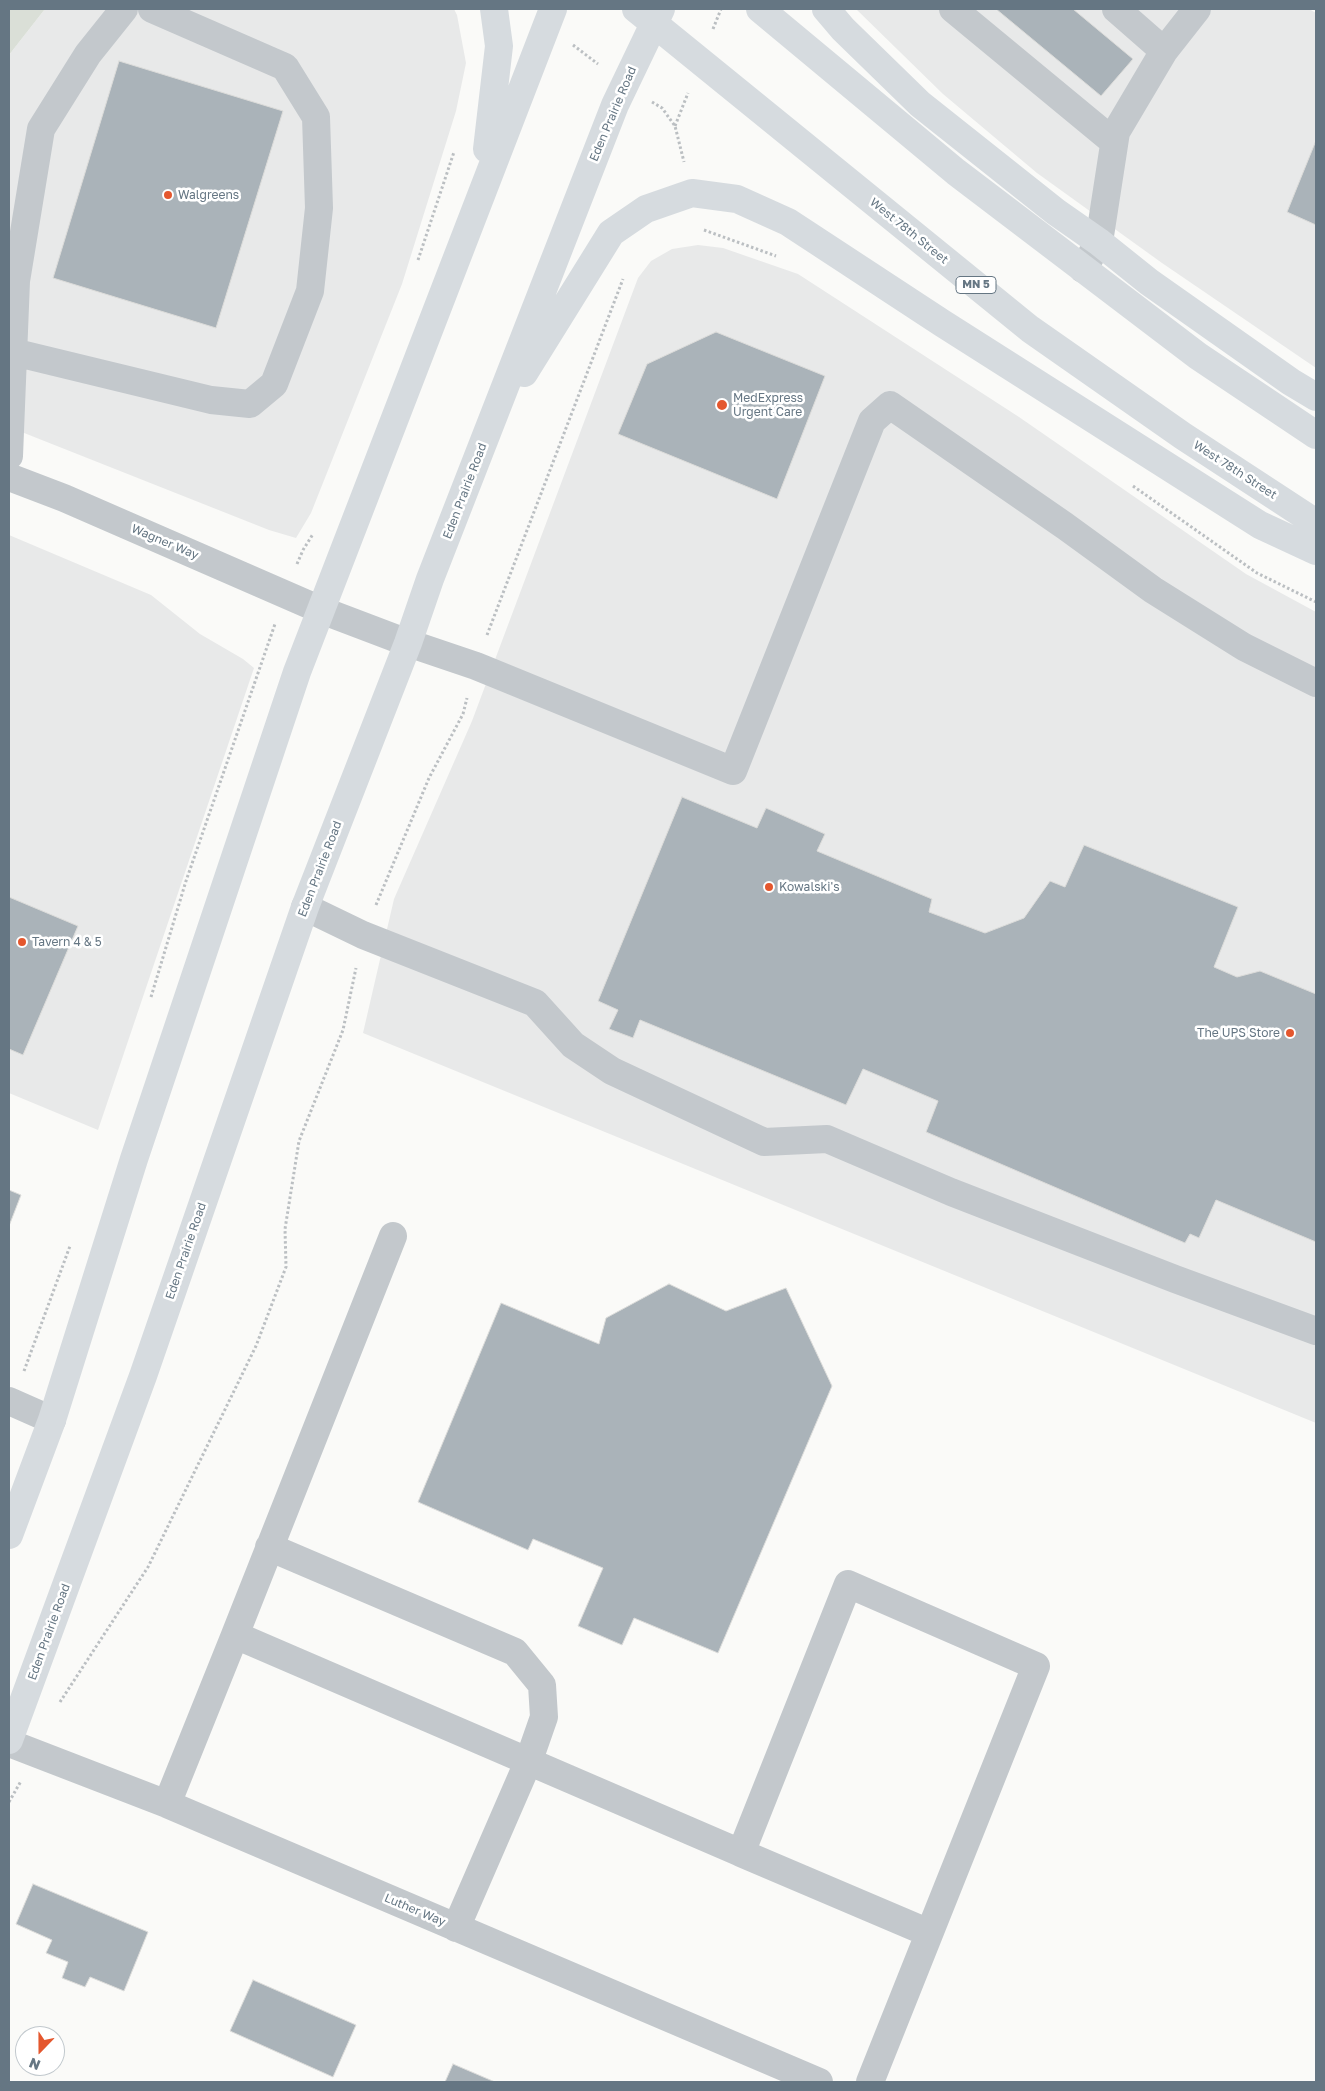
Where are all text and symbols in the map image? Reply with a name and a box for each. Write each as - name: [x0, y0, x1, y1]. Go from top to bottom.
- street label: Eden Prairie Road: [587, 64, 639, 164]
- place label: Walgreens: [178, 188, 239, 202]
- marker: Walgreens: [162, 189, 174, 201]
- street label: West 78th Street: [867, 195, 951, 267]
- road number: MN 5: [956, 276, 996, 294]
- place label: MedExpress Urgent Care: [733, 391, 803, 419]
- marker: MedExpress Urgent Care: [715, 398, 729, 412]
- street label: West 78th Street: [1191, 438, 1279, 502]
- street label: Eden Prairie Road: [440, 441, 490, 541]
- street label: Wagner Way: [129, 521, 201, 563]
- street label: Eden Prairie Road: [295, 819, 345, 919]
- place label: Kowalski's: [779, 880, 840, 894]
- marker: Kowalski's: [763, 881, 775, 893]
- place label: Tavern 4 & 5: [32, 935, 102, 949]
- marker: Tavern 4 & 5: [16, 936, 28, 948]
- place label: The UPS Store: [1197, 1026, 1280, 1040]
- marker: The UPS Store: [1284, 1027, 1296, 1039]
- street label: Eden Prairie Road: [163, 1201, 209, 1301]
- street label: Eden Prairie Road: [25, 1582, 73, 1682]
- street label: Luther Way: [382, 1891, 448, 1929]
- north arrow: [15, 2026, 65, 2076]
- text: N: [26, 2055, 43, 2074]

